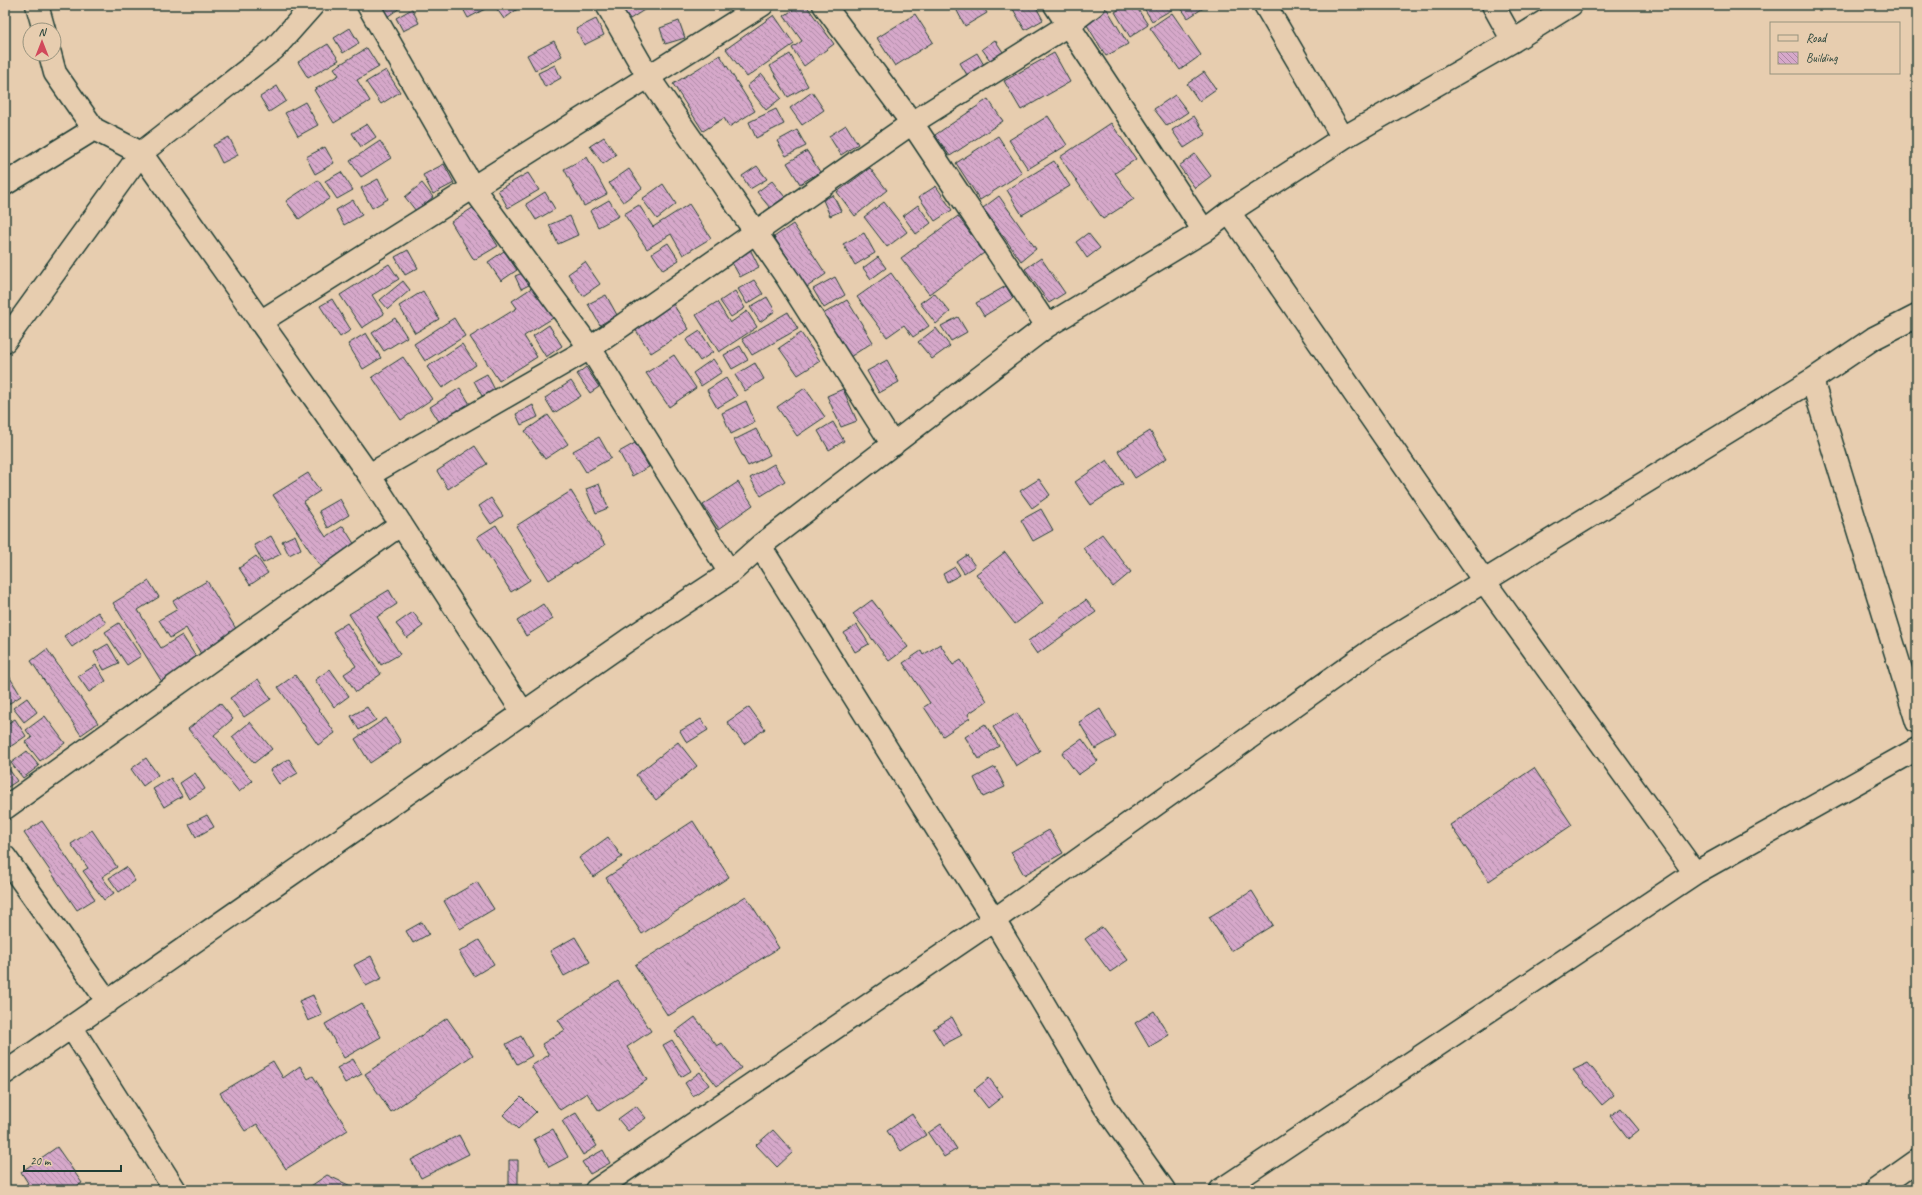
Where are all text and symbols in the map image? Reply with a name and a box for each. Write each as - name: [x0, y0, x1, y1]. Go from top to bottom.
- north arrow: [22, 22, 62, 62]
- legend: [1770, 22, 1900, 74]
- text: N: [39, 25, 48, 39]
- text: Road: [1806, 30, 1828, 46]
- text: Building: [1806, 50, 1838, 66]
- scale bar: [24, 1147, 121, 1173]
- text: 20 m: [30, 1153, 52, 1169]

